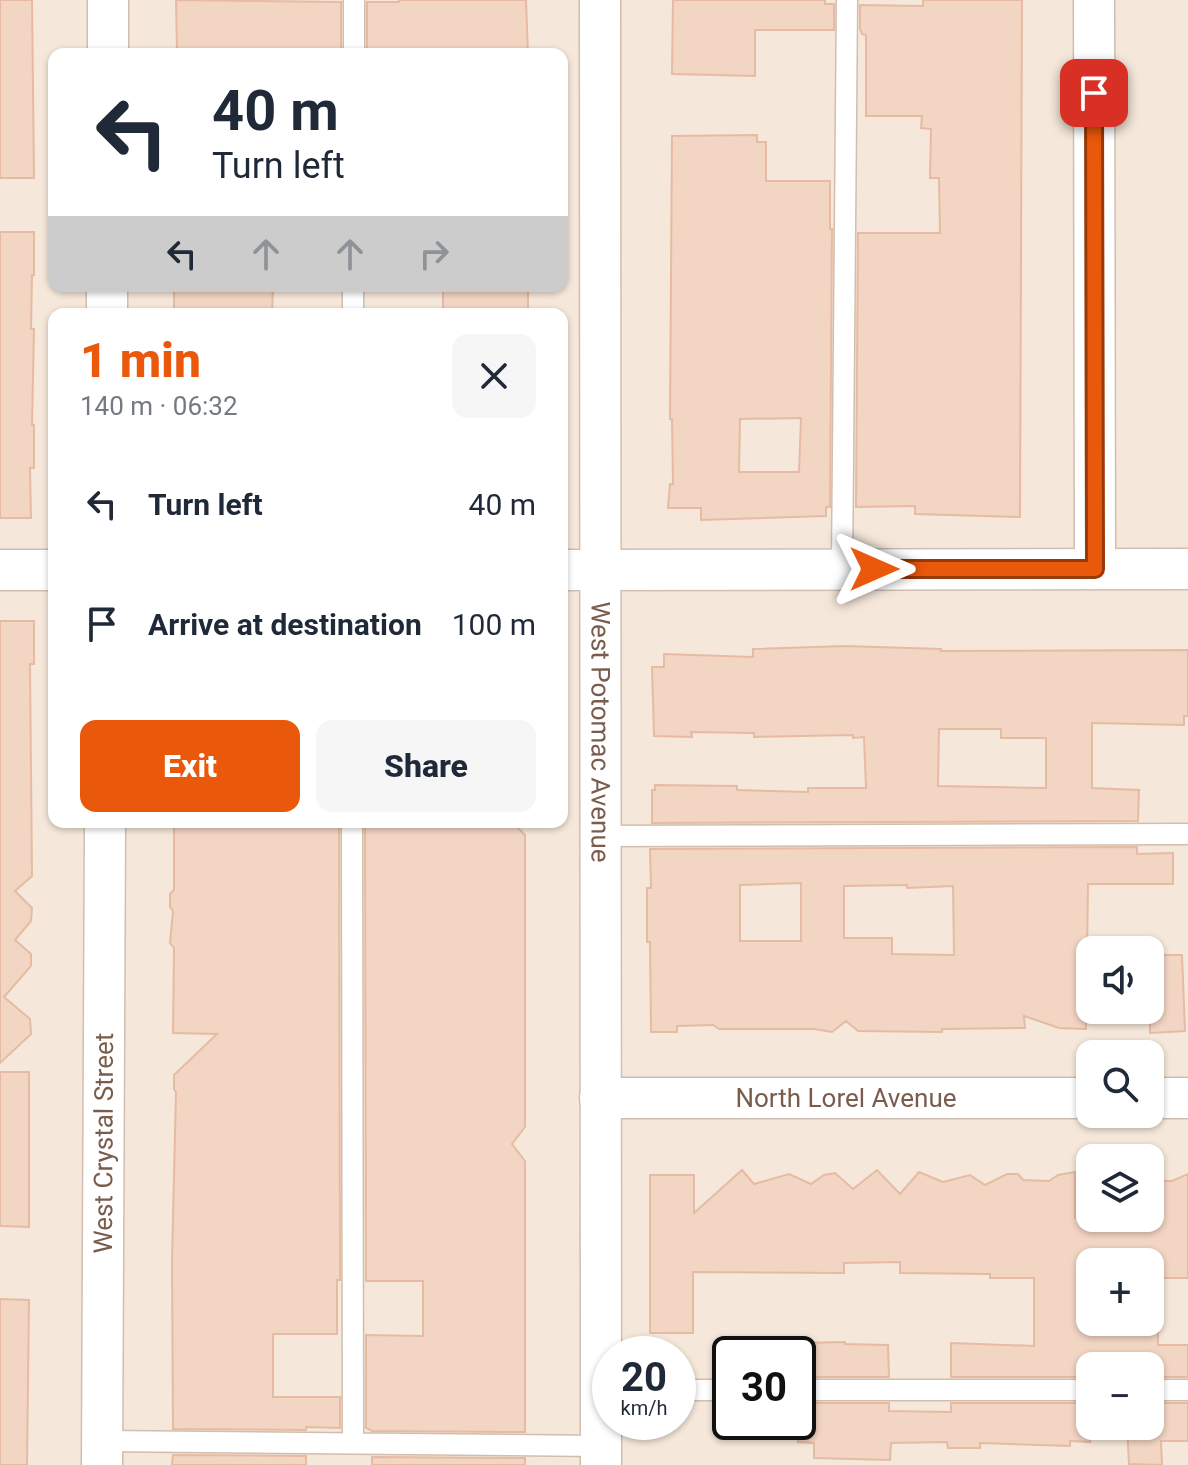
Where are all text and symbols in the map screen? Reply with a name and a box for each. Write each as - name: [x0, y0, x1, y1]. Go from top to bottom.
- pin: [1060, 59, 1128, 127]
- icon: arrive: [1072, 71, 1116, 115]
- text: 40 m: [212, 78, 339, 144]
- icon: left: [80, 80, 184, 184]
- text: Turn left: [212, 145, 345, 187]
- icon: left: [160, 232, 204, 276]
- icon: ahead: [244, 232, 288, 276]
- icon: ahead: [328, 232, 372, 276]
- icon: right: [412, 232, 456, 276]
- text: 1 min: [80, 332, 201, 389]
- button: close: [452, 334, 536, 418]
- text: 140 m · 06:32: [80, 391, 238, 421]
- icon: left: [80, 482, 124, 526]
- text: Turn left: [148, 487, 263, 522]
- text: 40 m: [469, 487, 536, 522]
- position arrow: [832, 527, 916, 611]
- street label: West Potomac Avenue: [585, 601, 616, 863]
- icon: arrive: [80, 602, 124, 646]
- text: Arrive at destination: [148, 607, 422, 642]
- text: 100 m: [452, 607, 536, 642]
- button: Exit: [80, 720, 300, 812]
- button: Share: [316, 720, 536, 812]
- map controls: [1076, 936, 1164, 1440]
- button: sound: [1076, 936, 1164, 1024]
- street label: West Crystal Street: [88, 1033, 119, 1253]
- button: search: [1076, 1040, 1164, 1128]
- street label: North Lorel Avenue: [735, 1083, 957, 1113]
- button: layers: [1076, 1144, 1164, 1232]
- button: +: [1076, 1248, 1164, 1336]
- speed limit sign: 30: [712, 1336, 816, 1440]
- button: −: [1076, 1352, 1164, 1440]
- text: 20: [621, 1354, 667, 1401]
- text: km/h: [621, 1396, 667, 1420]

